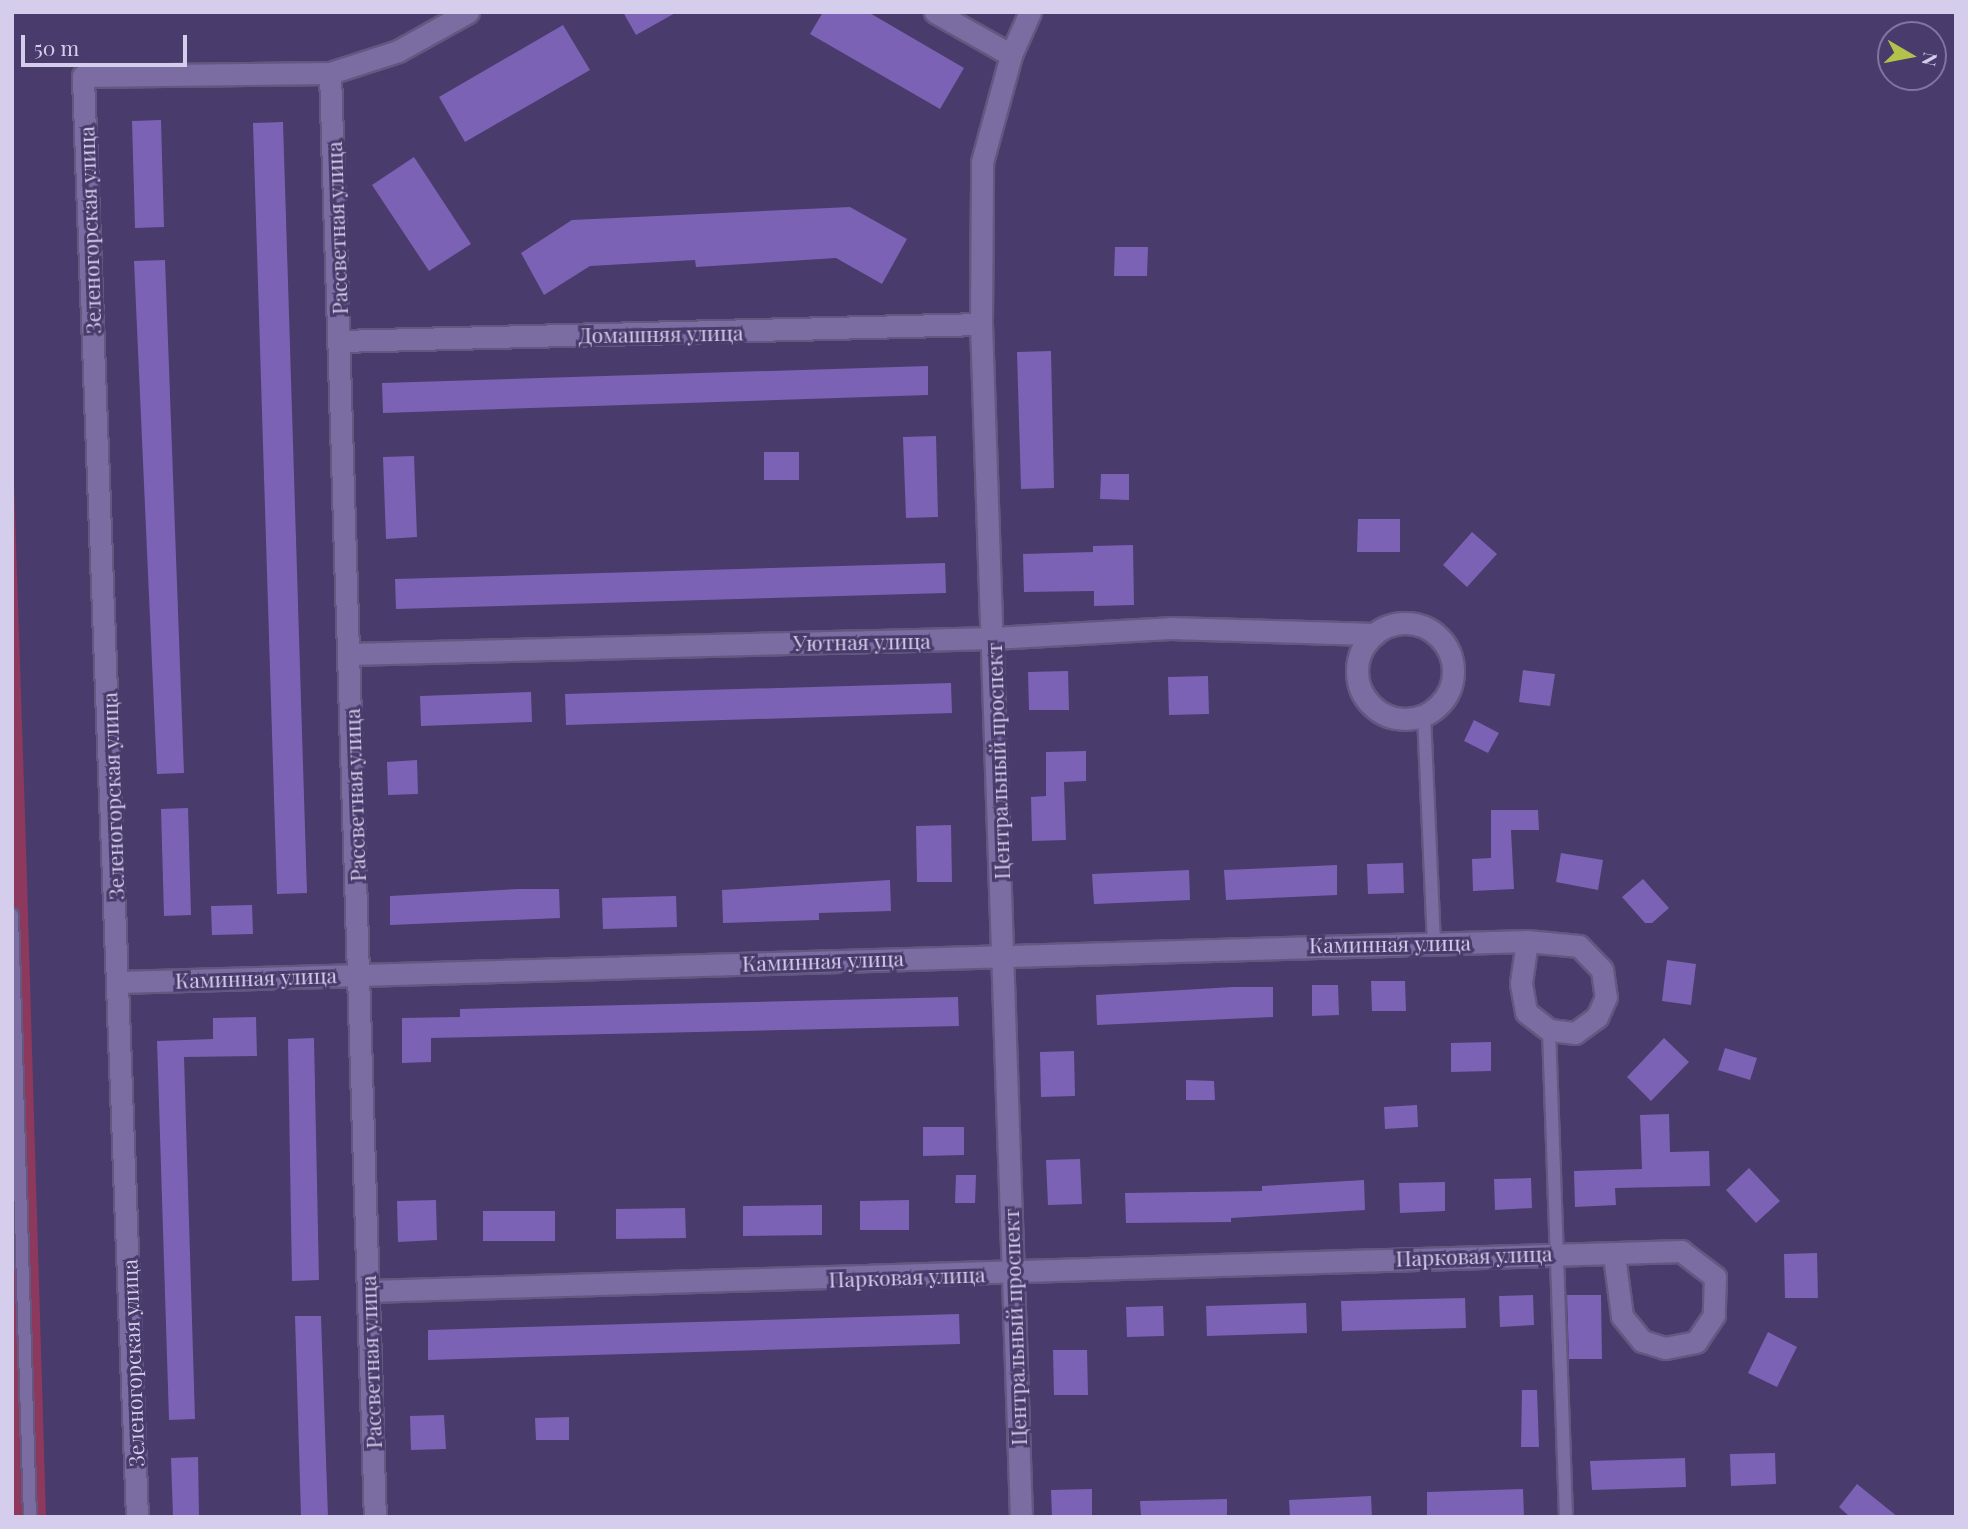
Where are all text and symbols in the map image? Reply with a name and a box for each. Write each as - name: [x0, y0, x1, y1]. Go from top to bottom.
- scale bar: [24, 21, 191, 65]
- north arrow: [1877, 21, 1947, 91]
- text: 50 m: [34, 33, 79, 61]
- text: N: [1917, 50, 1945, 68]
- street label: Зеленогорская улица: [73, 126, 105, 334]
- street label: Рассветная улица: [320, 141, 352, 315]
- street label: Домашняя улица: [578, 319, 744, 347]
- street label: Уютная улица: [793, 627, 931, 655]
- street label: Центральный проспект: [980, 642, 1014, 880]
- street label: Зеленогорская улица: [96, 692, 128, 900]
- street label: Рассветная улица: [338, 708, 370, 882]
- street label: Каминная улица: [1309, 929, 1471, 957]
- street label: Каминная улица: [742, 945, 904, 975]
- street label: Каминная улица: [175, 962, 337, 992]
- street label: Центральный проспект: [997, 1208, 1031, 1446]
- street label: Парковая улица: [1395, 1240, 1553, 1270]
- street label: Зеленогорская улица: [116, 1259, 148, 1467]
- street label: Парковая улица: [828, 1261, 986, 1291]
- street label: Рассветная улица: [354, 1275, 386, 1449]

